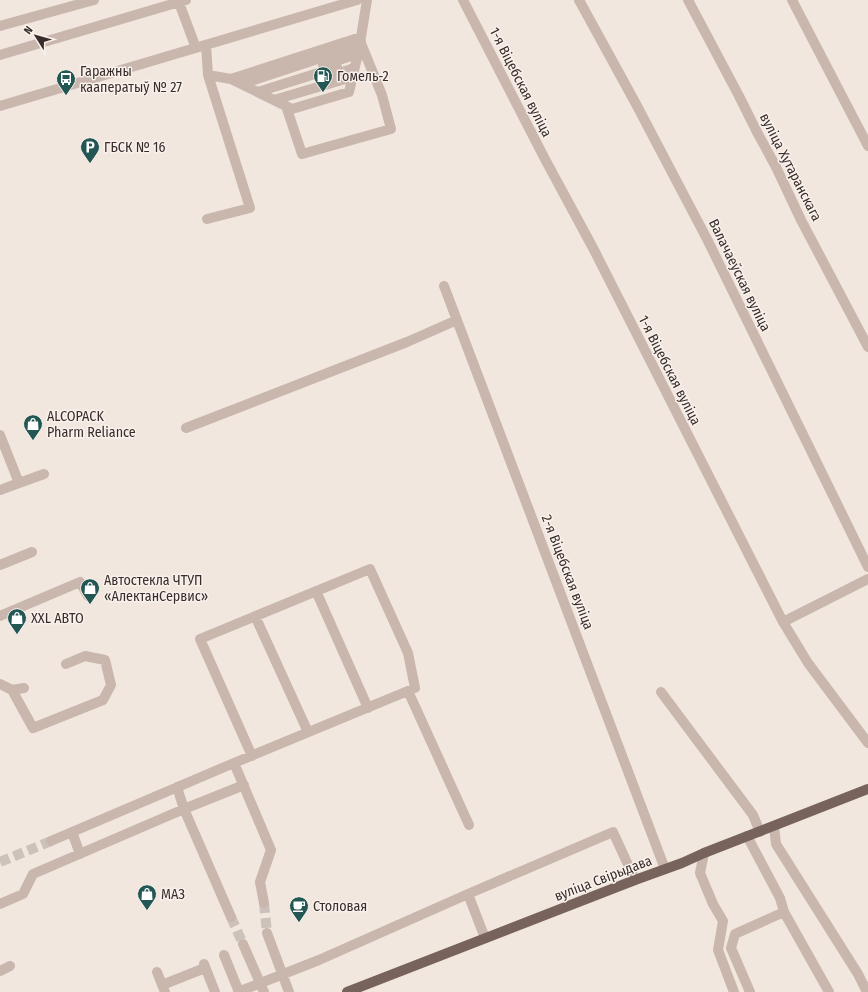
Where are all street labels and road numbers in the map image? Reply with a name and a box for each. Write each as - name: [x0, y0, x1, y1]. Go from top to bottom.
- street label: 1-я Віцебская вуліца: [486, 25, 556, 140]
- street label: вуліца Хутаранскага: [756, 110, 825, 224]
- street label: Валачаеўская вуліца: [705, 216, 774, 334]
- street label: 1-я Віцебская вуліца: [635, 313, 705, 428]
- street label: 2-я Віцебская вуліца: [538, 512, 597, 632]
- street label: вуліца Свірыдава: [552, 852, 654, 905]

